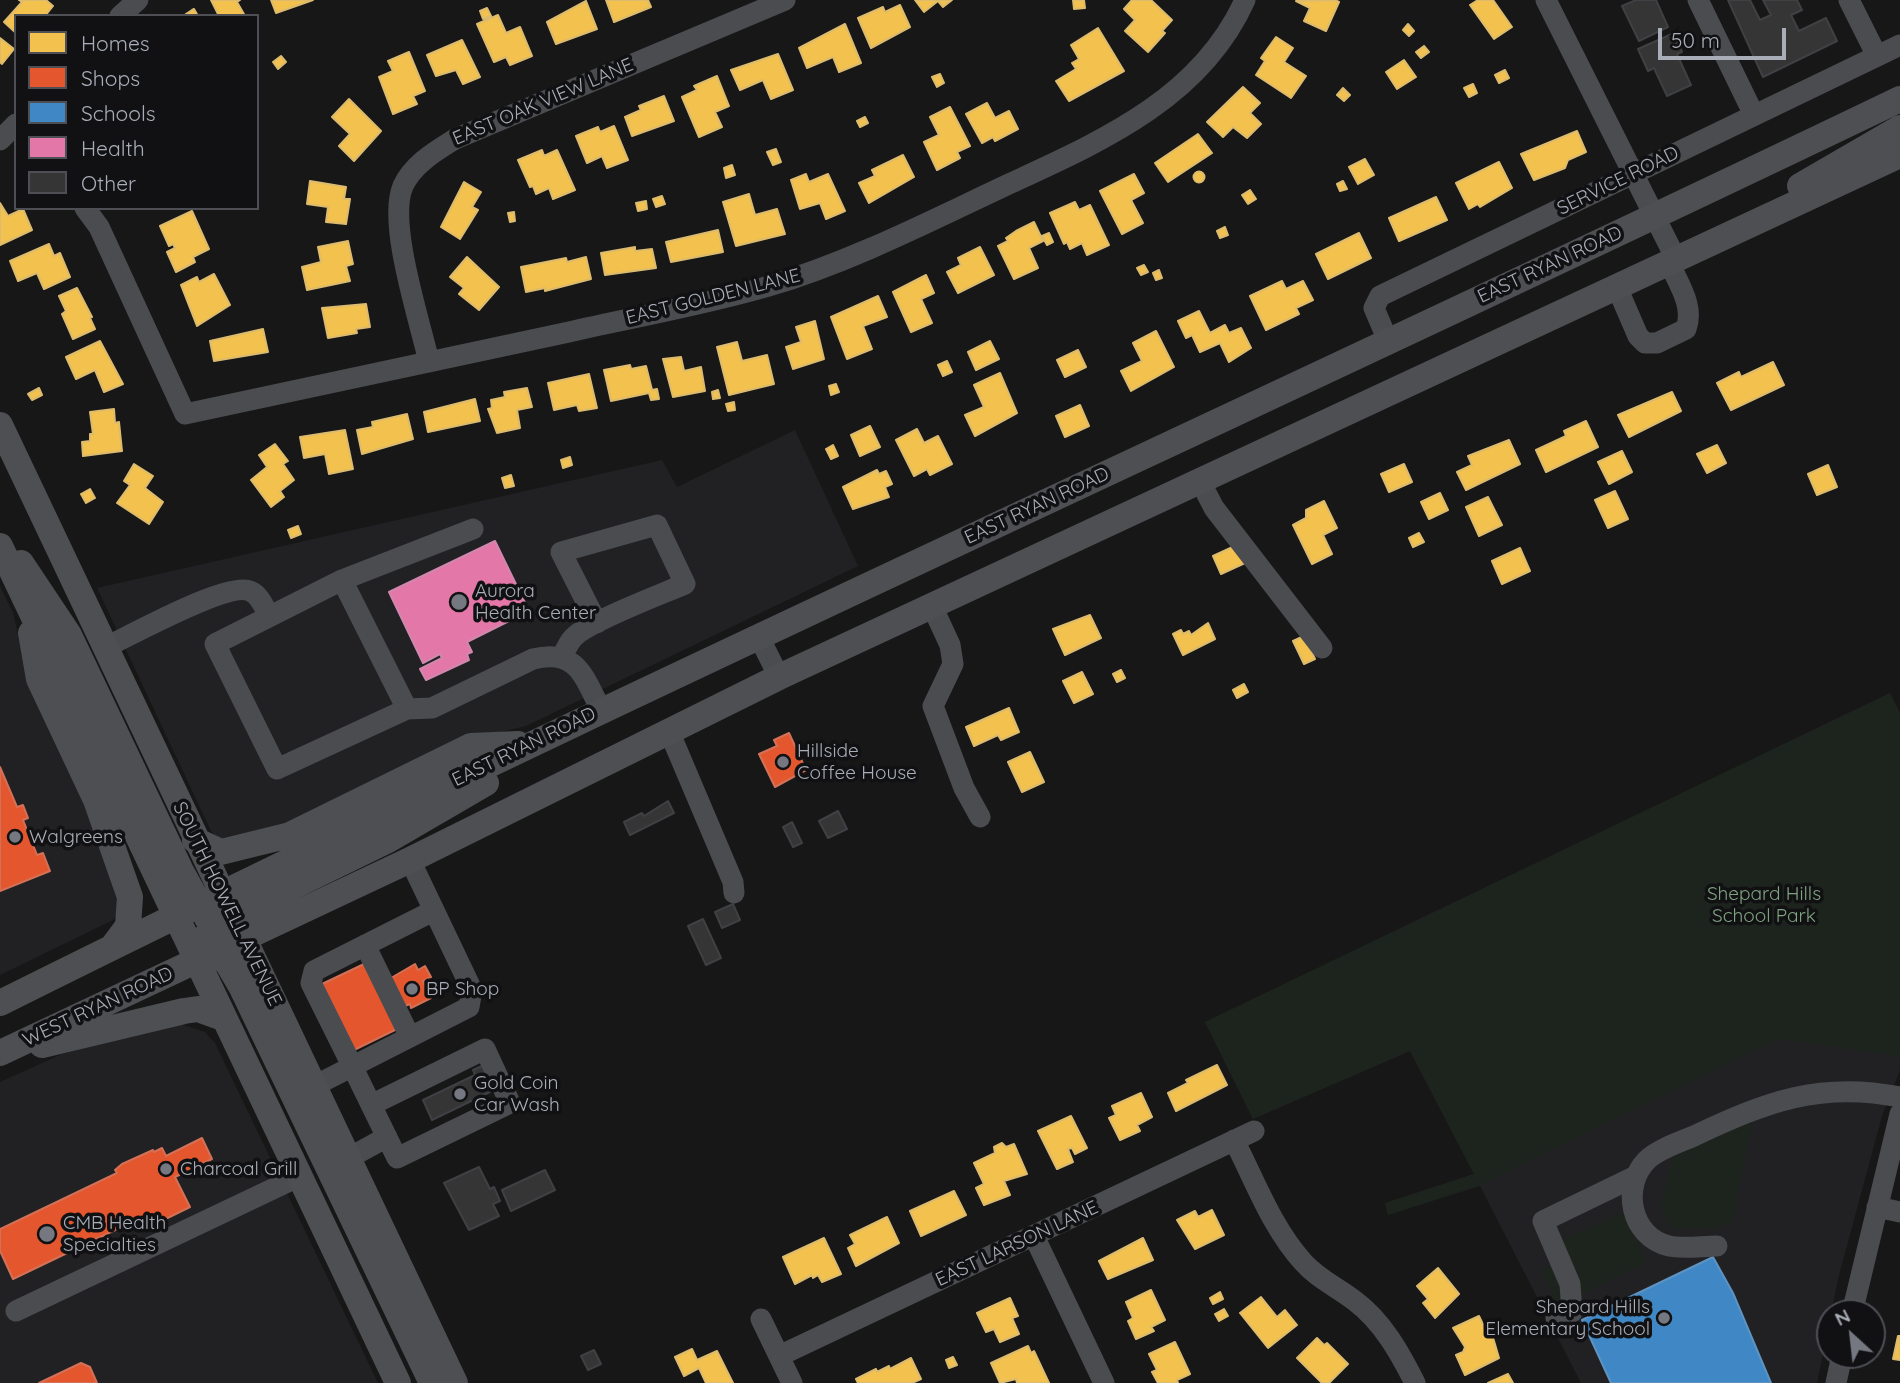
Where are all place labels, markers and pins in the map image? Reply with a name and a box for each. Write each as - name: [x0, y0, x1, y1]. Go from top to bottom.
- place label: Aurora Health Center: [475, 580, 596, 624]
- marker: Aurora Health Center: [449, 592, 469, 612]
- place label: Hillside Coffee House: [797, 740, 917, 784]
- marker: Hillside Coffee House: [775, 754, 791, 770]
- place label: Walgreens: [29, 826, 123, 848]
- marker: Walgreens: [7, 829, 23, 845]
- place label: BP Shop: [426, 978, 499, 1000]
- marker: BP Shop: [404, 981, 420, 997]
- place label: Gold Coin Car Wash: [474, 1072, 560, 1116]
- marker: Gold Coin Car Wash: [452, 1086, 468, 1102]
- place label: Charcoal Grill: [180, 1158, 297, 1180]
- marker: Charcoal Grill: [158, 1161, 174, 1177]
- place label: CMB Health Specialties: [63, 1212, 166, 1256]
- marker: CMB Health Specialties: [37, 1224, 57, 1244]
- place label: Shepard Hills Elementary School: [1485, 1296, 1650, 1340]
- marker: Shepard Hills Elementary School: [1656, 1310, 1672, 1326]

